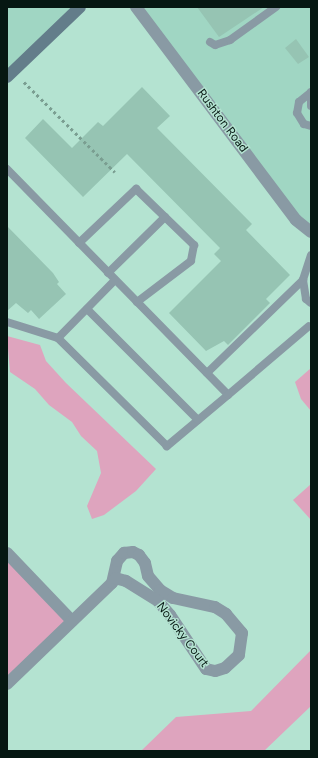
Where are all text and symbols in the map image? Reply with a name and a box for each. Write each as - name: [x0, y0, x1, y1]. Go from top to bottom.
- street label: Rushton Road: [194, 87, 250, 155]
- street label: Novicky Court: [153, 600, 211, 670]

